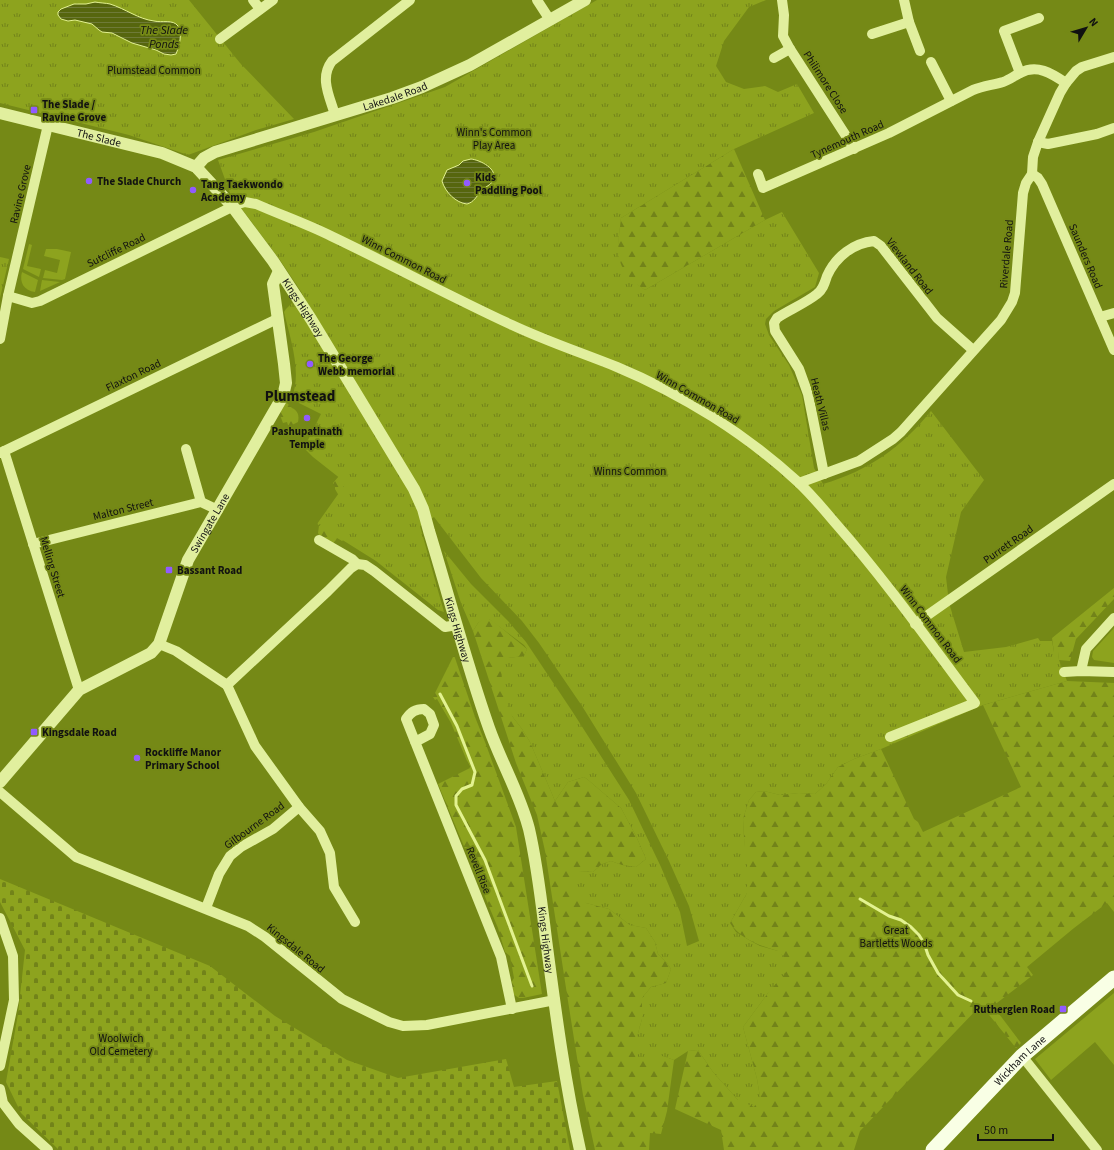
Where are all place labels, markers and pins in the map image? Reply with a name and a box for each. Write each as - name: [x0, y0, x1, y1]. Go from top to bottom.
- place label: The Slade / Ravine Grove: [42, 97, 106, 125]
- marker: The Slade / Ravine Grove: [29, 105, 39, 115]
- place label: Kids Paddling Pool: [475, 170, 543, 198]
- place label: The Slade Church: [97, 174, 181, 189]
- marker: The Slade Church: [84, 176, 94, 186]
- place label: Tang Taekwondo Academy: [200, 177, 283, 205]
- marker: Kids Paddling Pool: [462, 178, 472, 188]
- marker: Tang Taekwondo Academy: [188, 185, 198, 195]
- place label: The George Webb memorial: [318, 351, 395, 379]
- marker: The George Webb memorial: [305, 359, 315, 369]
- marker: Pashupatinath Temple: [302, 413, 312, 423]
- place label: Pashupatinath Temple: [272, 424, 342, 452]
- place label: Bassant Road: [177, 563, 242, 578]
- marker: Bassant Road: [164, 565, 174, 575]
- place label: Kingsdale Road: [42, 725, 117, 740]
- marker: Kingsdale Road: [29, 727, 39, 737]
- place label: Rockliffe Manor Primary School: [145, 745, 222, 773]
- marker: Rockliffe Manor Primary School: [132, 753, 142, 763]
- place label: Rutherglen Road: [974, 1002, 1055, 1017]
- marker: Rutherglen Road: [1058, 1004, 1068, 1014]

